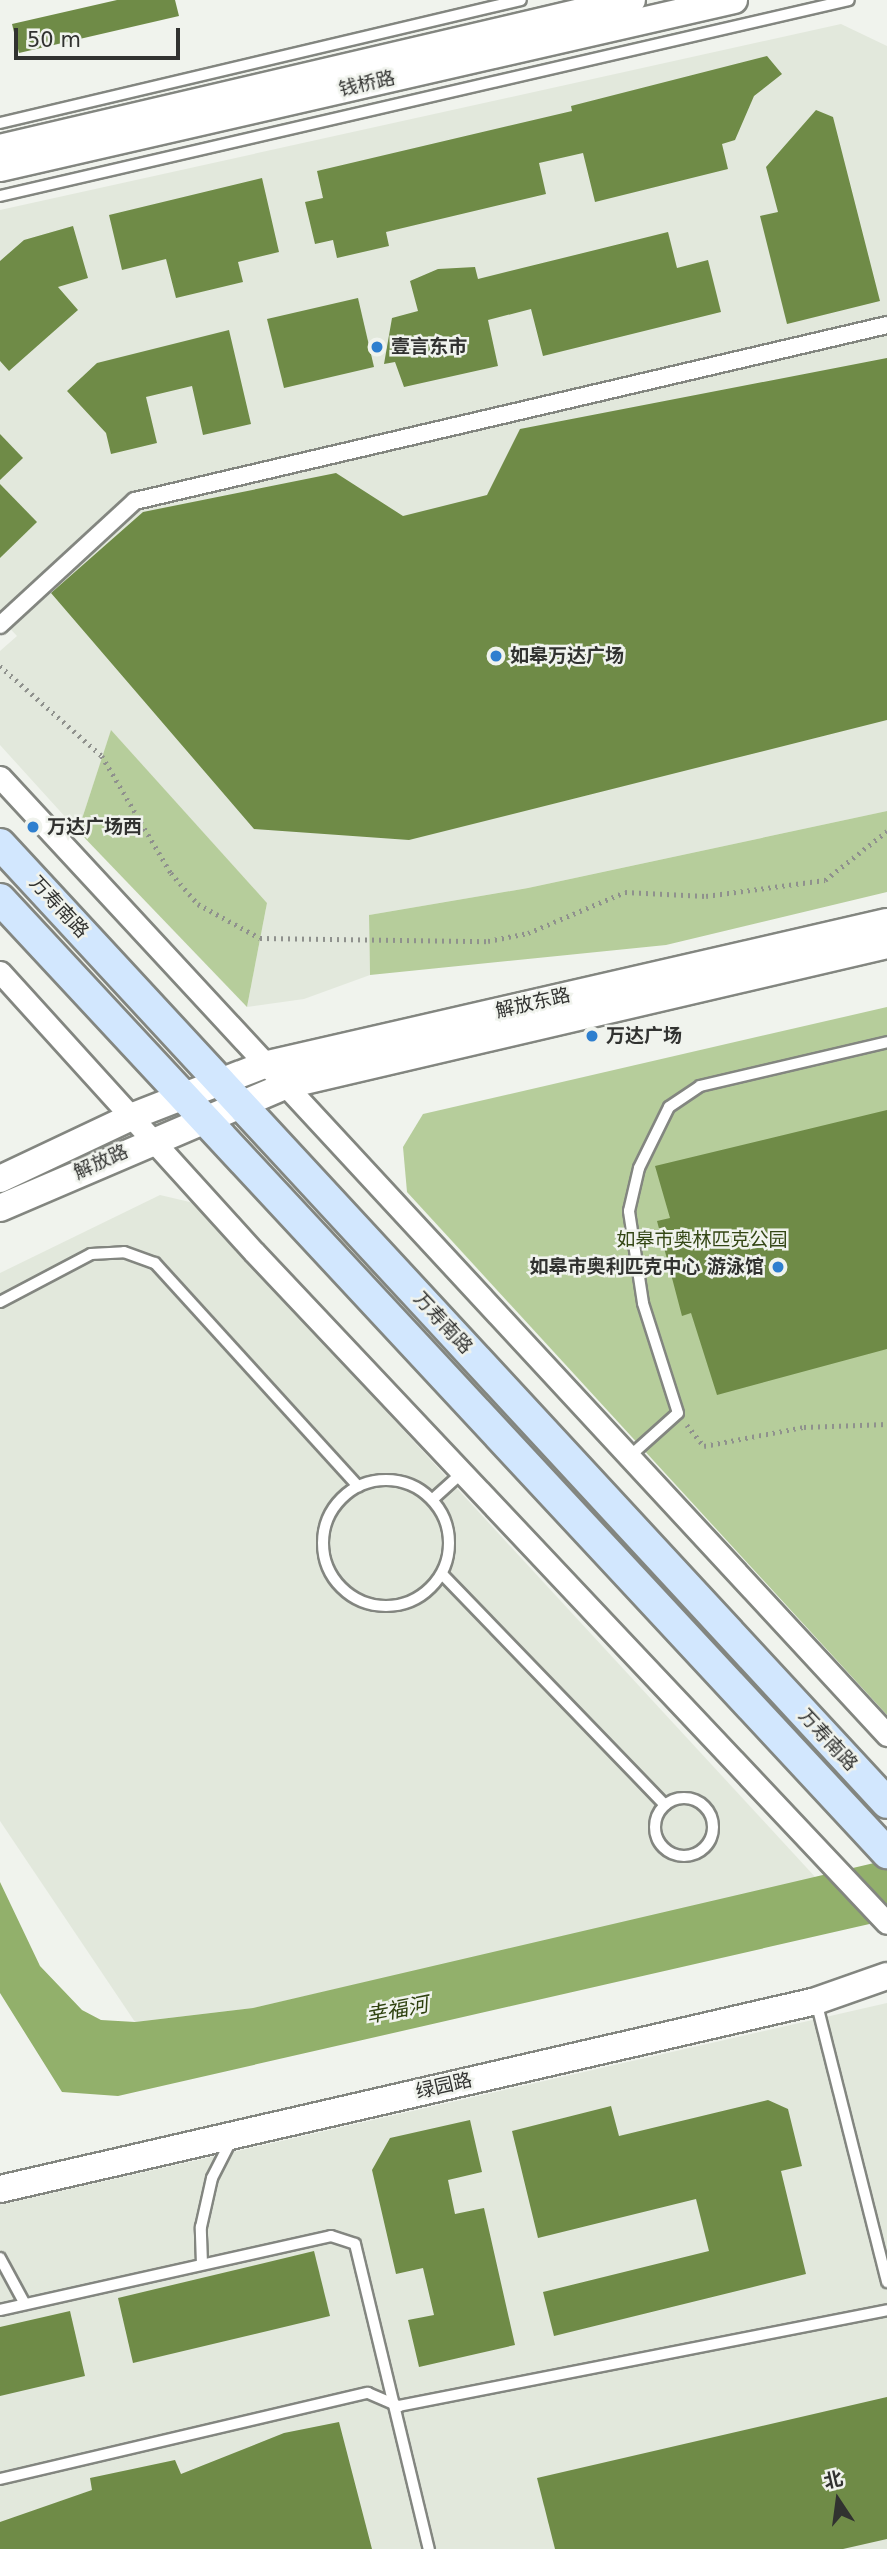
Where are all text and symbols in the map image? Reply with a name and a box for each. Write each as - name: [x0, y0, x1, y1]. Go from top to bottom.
- scale bar: [18, 14, 184, 58]
- text: 50 m: [27, 28, 81, 52]
- street label: 钱桥路: [337, 66, 397, 102]
- place label: 壹言东市: [391, 336, 467, 358]
- marker: 壹言东市: [369, 339, 385, 355]
- place label: 如皋万达广场: [510, 645, 624, 667]
- marker: 如皋万达广场: [488, 648, 504, 664]
- place label: 万达广场西: [47, 816, 142, 838]
- marker: 万达广场西: [25, 819, 41, 835]
- street label: 万寿南路: [25, 871, 93, 943]
- street label: 解放东路: [493, 983, 573, 1023]
- place label: 万达广场: [606, 1025, 682, 1047]
- marker: 万达广场: [584, 1028, 600, 1044]
- street label: 解放路: [70, 1140, 132, 1184]
- park label: 如皋市奥林匹克公园: [617, 1229, 787, 1251]
- place label: 如皋市奥利匹克中心 游泳馆: [529, 1256, 764, 1278]
- marker: 如皋市奥利匹克中心 游泳馆: [770, 1259, 786, 1275]
- street label: 万寿南路: [409, 1287, 477, 1359]
- street label: 万寿南路: [794, 1704, 862, 1776]
- water label: 幸福河: [364, 1992, 430, 2028]
- street label: 绿园路: [414, 2068, 474, 2104]
- north arrow: [803, 2465, 873, 2535]
- text: 北: [822, 2467, 845, 2492]

